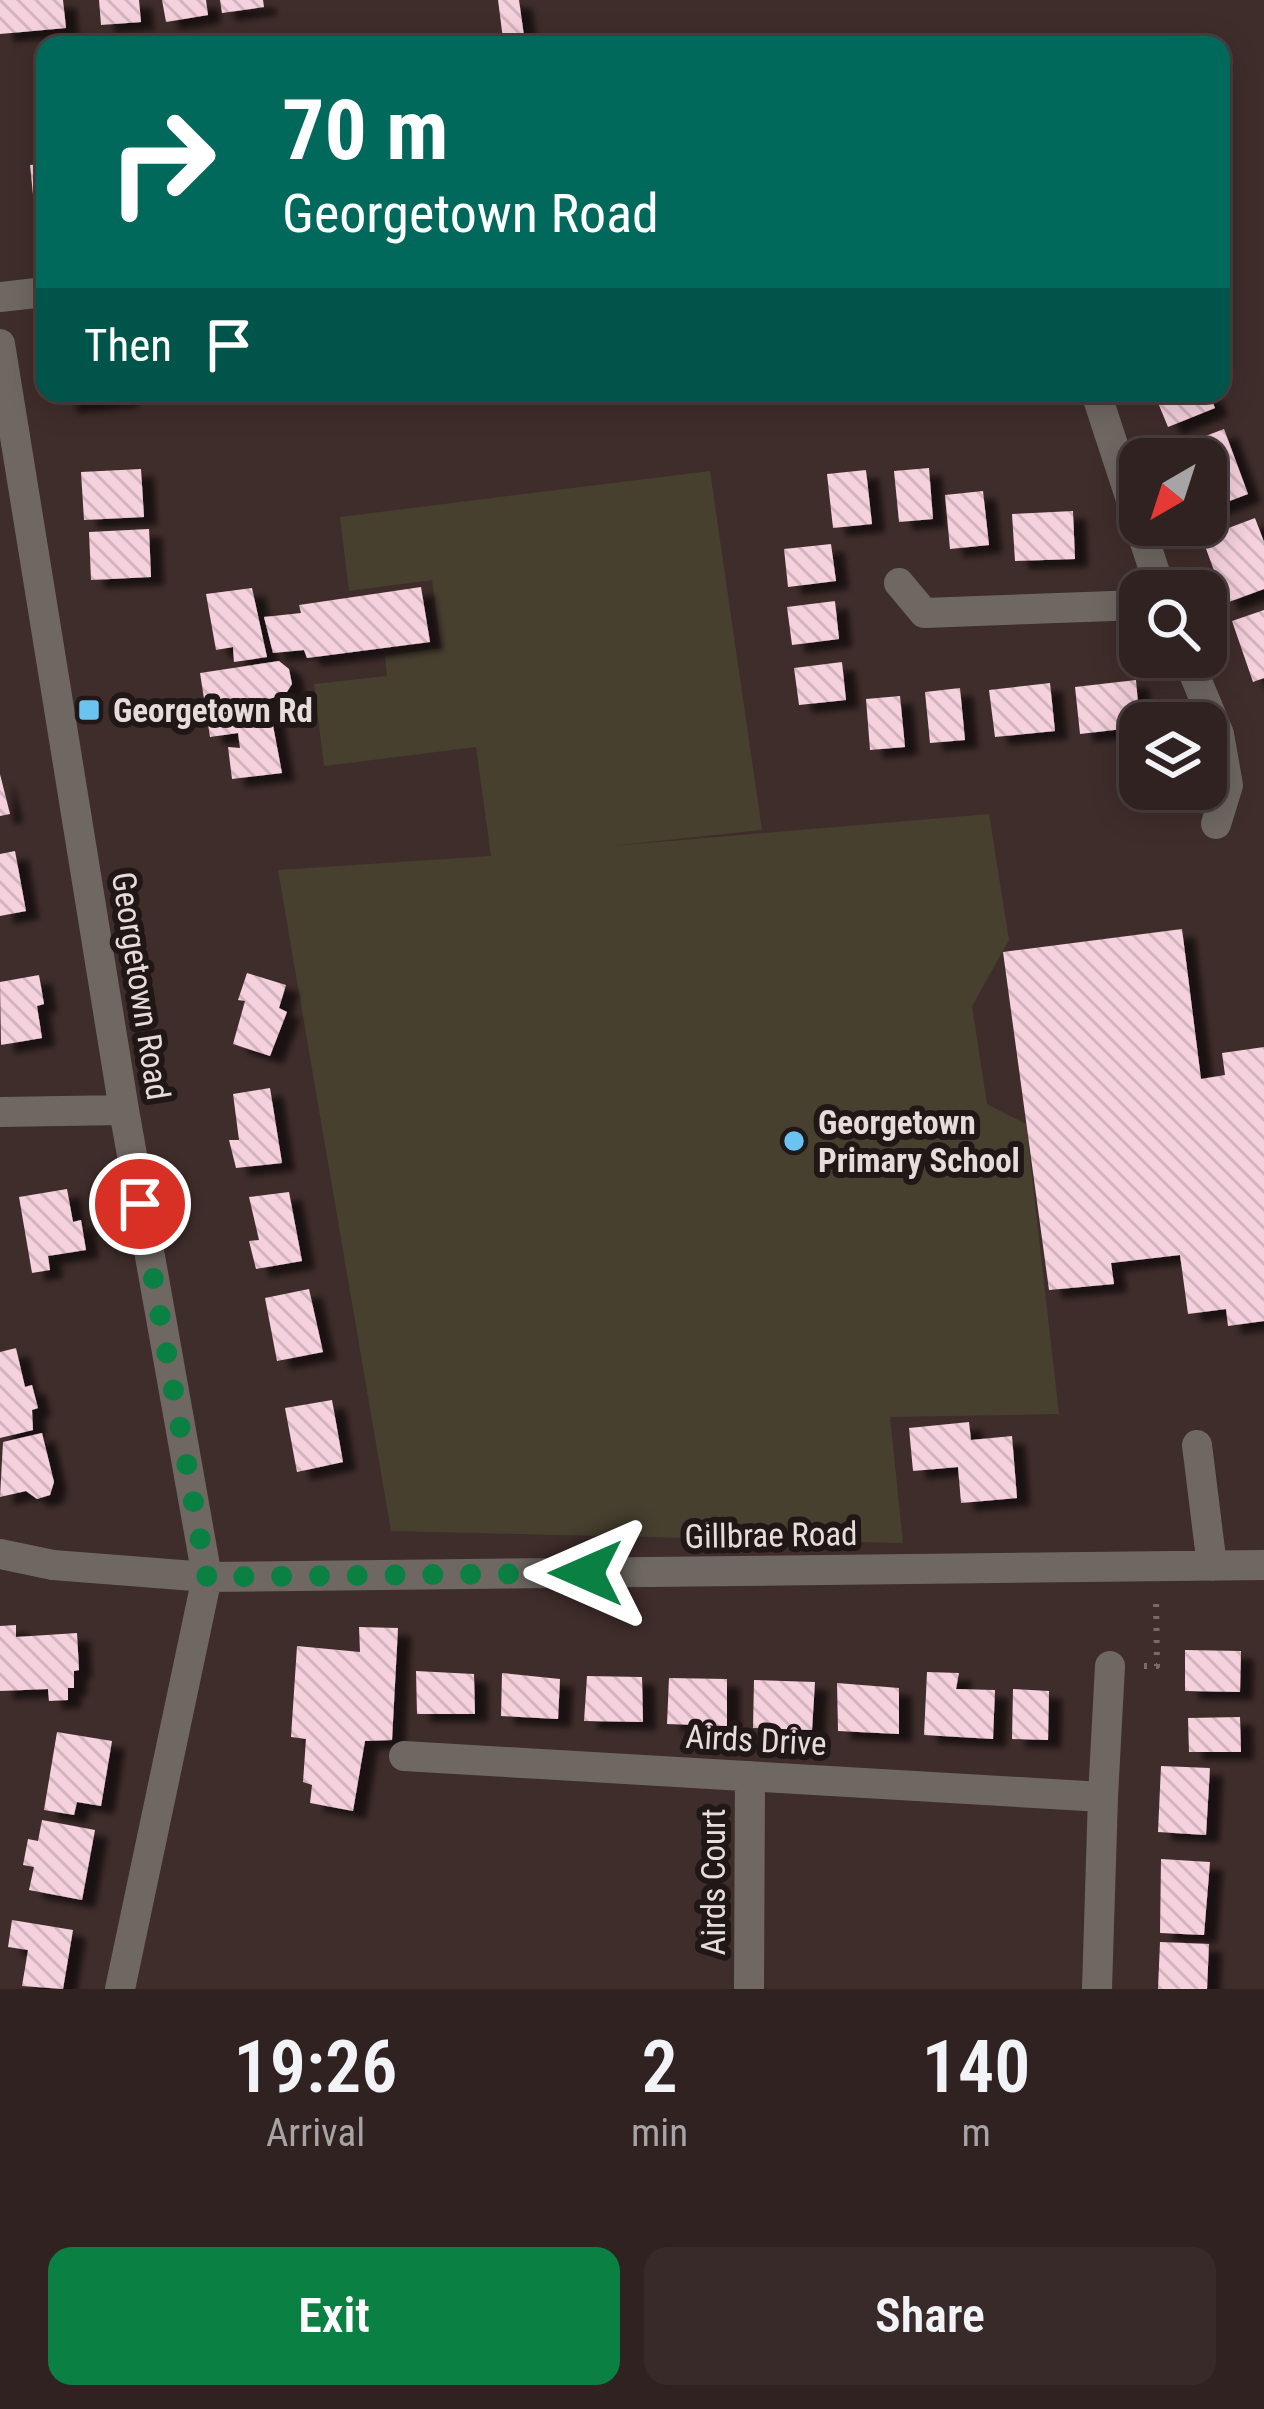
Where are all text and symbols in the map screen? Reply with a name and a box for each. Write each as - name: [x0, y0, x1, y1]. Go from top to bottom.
- text: 70 m: [282, 81, 449, 180]
- icon: right: [84, 84, 240, 240]
- text: Georgetown Road: [282, 182, 659, 245]
- icon: arrive: [196, 312, 262, 378]
- text: Then: [84, 319, 172, 372]
- north arrow: [1119, 438, 1227, 546]
- map controls: [1119, 438, 1227, 810]
- button: search: [1119, 570, 1227, 678]
- place label: Georgetown Rd: [113, 691, 313, 730]
- marker: Georgetown Rd: [76, 697, 102, 723]
- button: layers: [1119, 702, 1227, 810]
- street label: Georgetown Road: [104, 869, 178, 1103]
- place label: Georgetown Primary School: [818, 1103, 1020, 1180]
- marker: Georgetown Primary School: [781, 1128, 807, 1154]
- pin: [89, 1153, 191, 1255]
- icon: arrive: [107, 1171, 173, 1237]
- position arrow: [523, 1510, 649, 1636]
- street label: Gillbrae Road: [684, 1514, 858, 1556]
- street label: Airds Drive: [684, 1717, 828, 1763]
- street label: Airds Court: [694, 1808, 733, 1956]
- text: 19:26: [234, 2025, 397, 2110]
- text: 2: [642, 2025, 678, 2110]
- text: 140: [922, 2025, 1030, 2110]
- text: Arrival: [266, 2110, 365, 2156]
- text: min: [631, 2110, 688, 2156]
- text: m: [961, 2110, 991, 2156]
- button: Exit: [48, 2247, 620, 2385]
- button: Share: [644, 2247, 1216, 2385]

